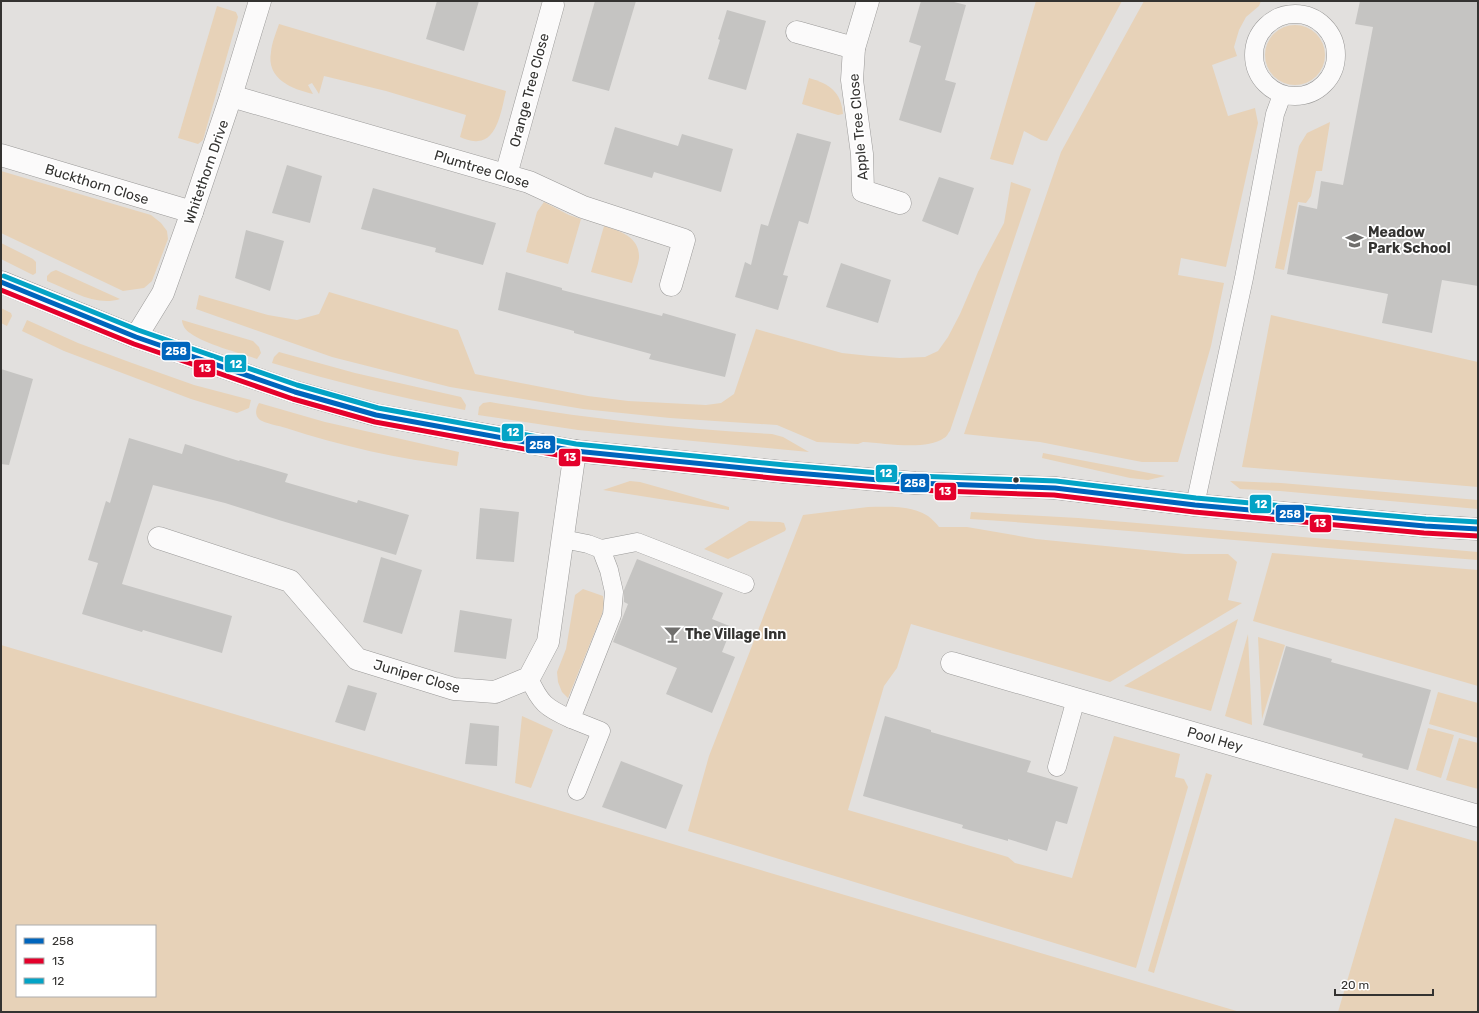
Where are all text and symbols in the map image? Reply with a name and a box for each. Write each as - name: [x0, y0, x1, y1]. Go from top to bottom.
- street label: Orange Tree Close: [506, 31, 553, 149]
- street label: Apple Tree Close: [845, 73, 872, 181]
- street label: Whitethorn Drive: [181, 118, 232, 227]
- street label: Plumtree Close: [432, 147, 532, 192]
- street label: Buckthorn Close: [43, 161, 151, 208]
- place label: Meadow Park School: [1368, 224, 1451, 257]
- school or university icon: Meadow Park School: [1345, 230, 1365, 250]
- line badge: 258: [161, 341, 191, 361]
- text: 258: [165, 345, 187, 358]
- line badge: 12: [224, 354, 247, 373]
- text: 12: [230, 358, 242, 371]
- line badge: 13: [193, 359, 216, 378]
- text: 13: [199, 362, 211, 375]
- line badge: 12: [501, 423, 524, 442]
- text: 12: [507, 426, 519, 439]
- line badge: 258: [525, 435, 556, 454]
- text: 258: [529, 439, 551, 452]
- line badge: 13: [558, 448, 581, 467]
- text: 13: [564, 451, 576, 464]
- line badge: 12: [875, 464, 898, 483]
- text: 12: [880, 467, 892, 480]
- line badge: 258: [900, 473, 930, 493]
- unlabelled marker: [1011, 475, 1021, 485]
- text: 258: [904, 477, 926, 490]
- line badge: 13: [934, 482, 957, 501]
- text: 13: [939, 485, 951, 498]
- line badge: 12: [1249, 494, 1272, 514]
- text: 12: [1255, 498, 1267, 511]
- line badge: 258: [1275, 504, 1305, 523]
- text: 258: [1279, 508, 1301, 521]
- line badge: 13: [1309, 514, 1332, 533]
- text: 13: [1314, 517, 1326, 530]
- bar icon: The Village Inn: [662, 624, 682, 644]
- place label: The Village Inn: [685, 626, 786, 643]
- street label: Juniper Close: [372, 656, 462, 697]
- street label: Pool Hey: [1185, 723, 1245, 756]
- legend: [16, 925, 156, 997]
- text: 258: [52, 934, 74, 948]
- text: 13: [52, 954, 64, 968]
- scale bar: [1335, 971, 1433, 997]
- text: 12: [52, 974, 64, 988]
- text: 20 m: [1341, 978, 1369, 992]

